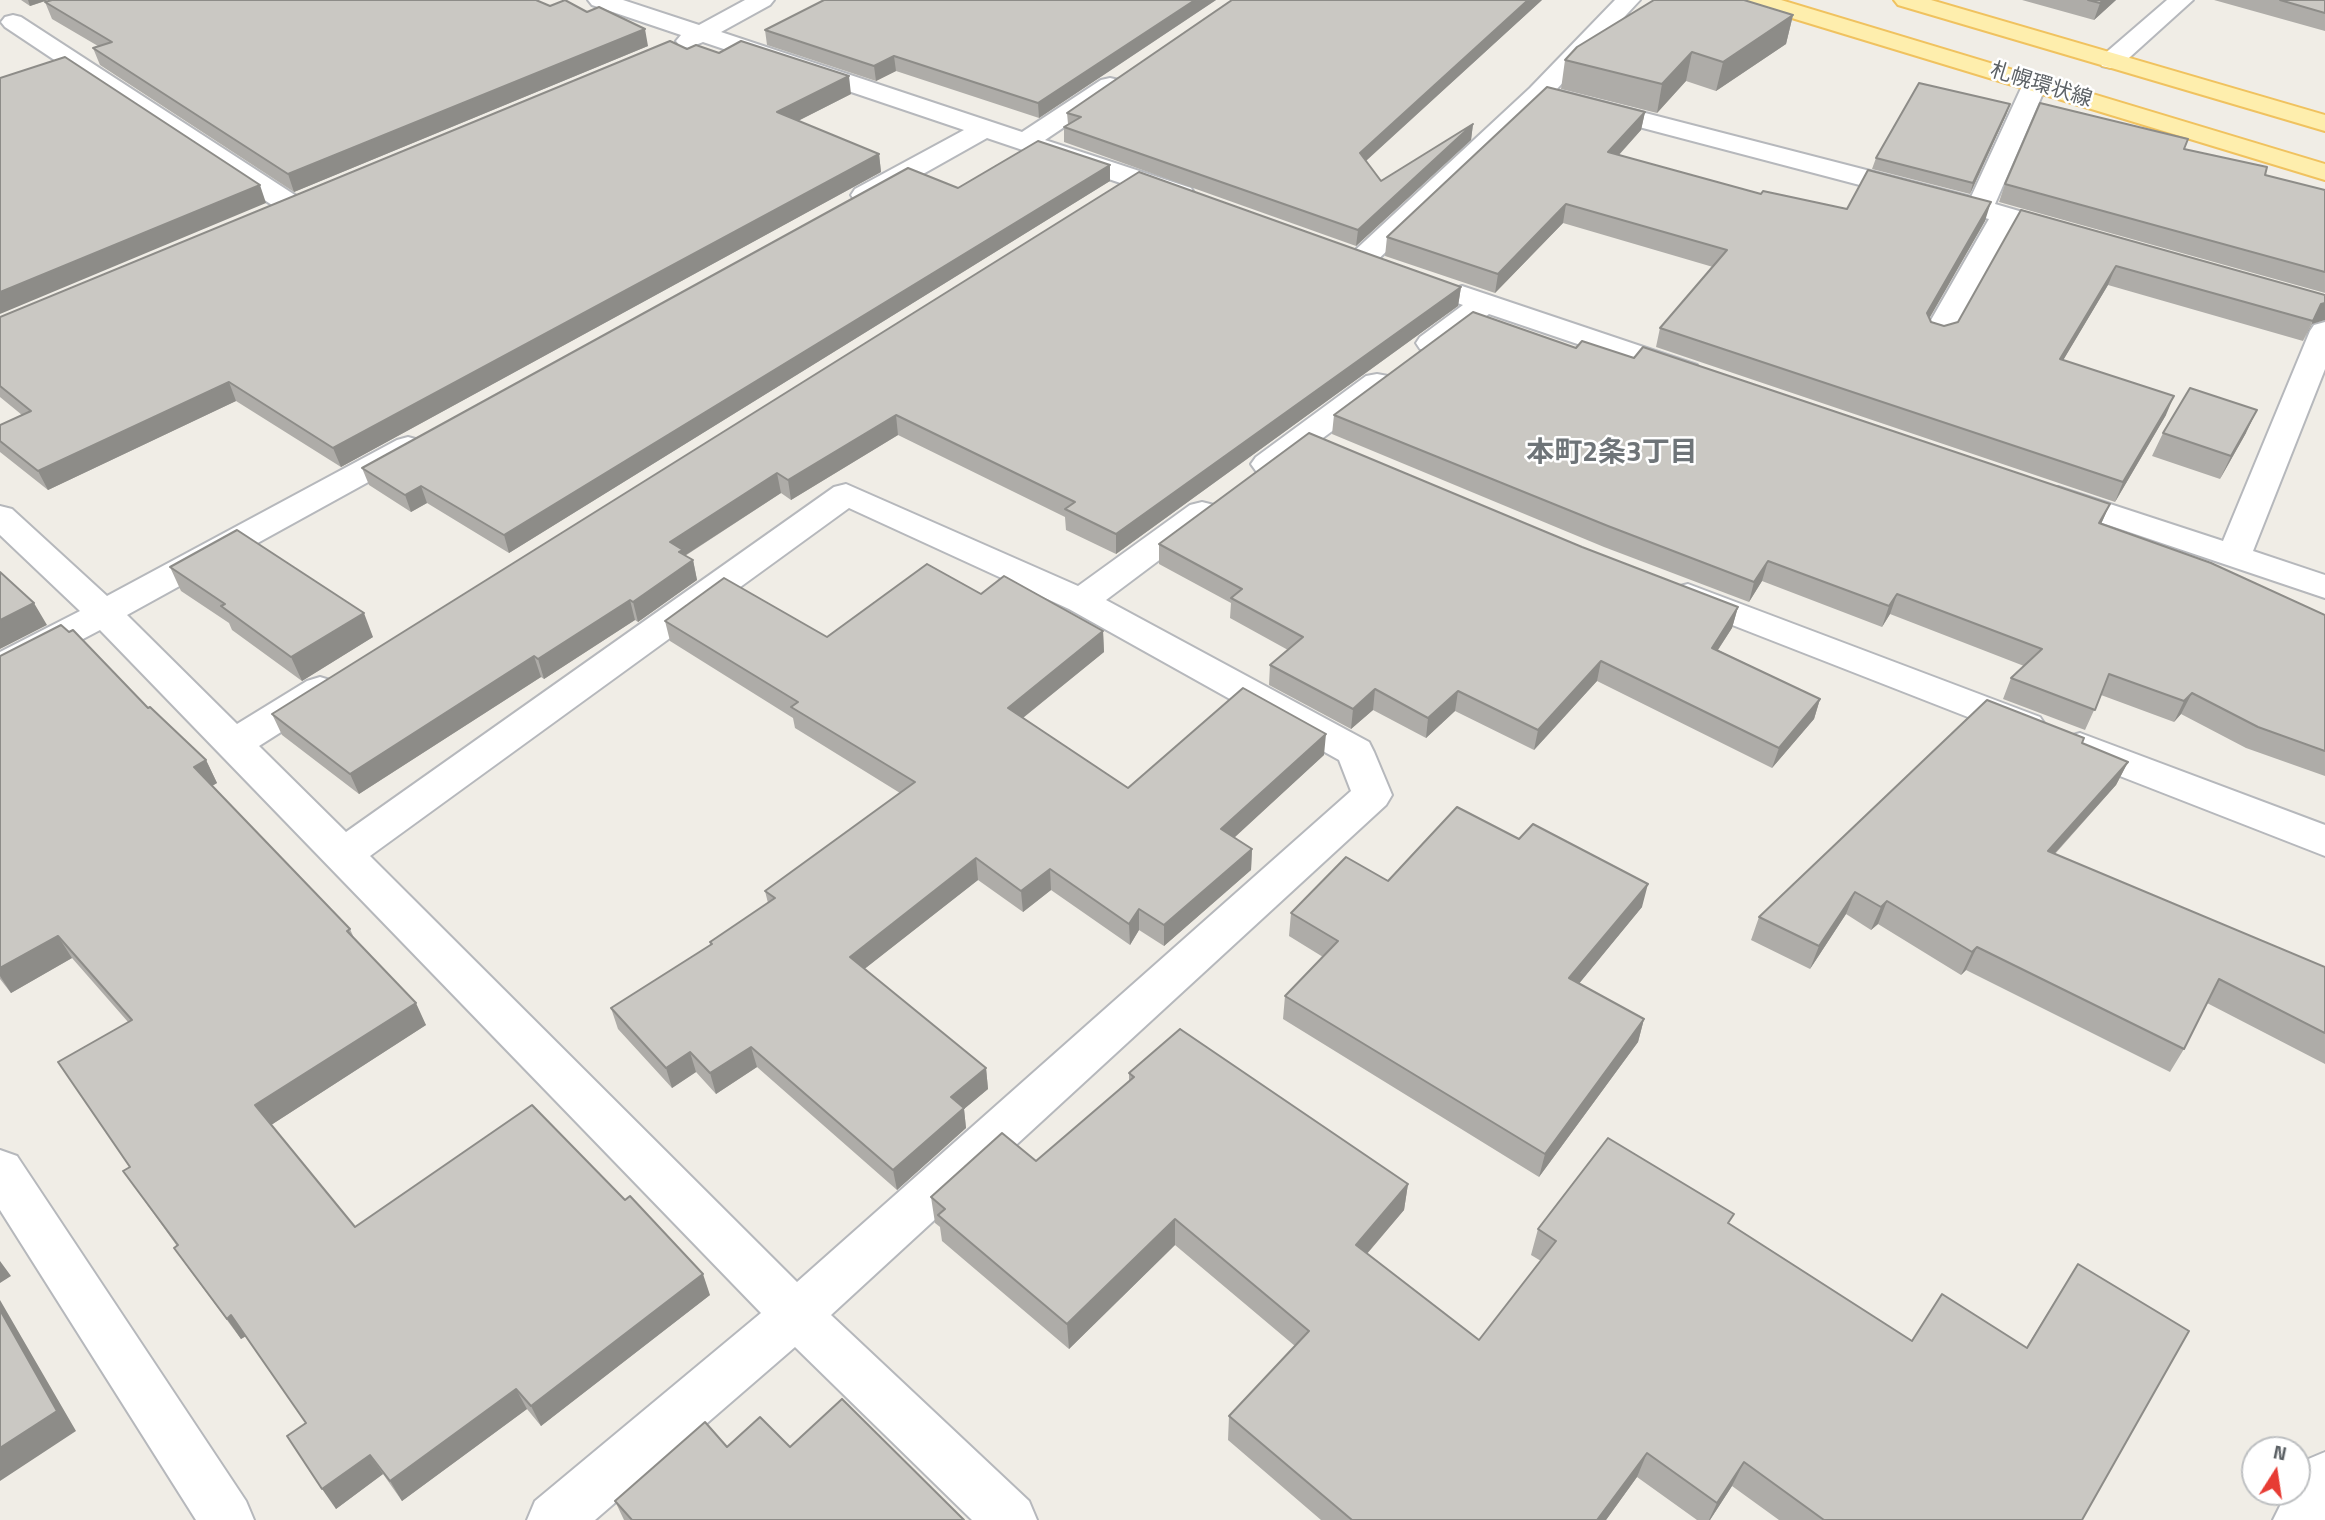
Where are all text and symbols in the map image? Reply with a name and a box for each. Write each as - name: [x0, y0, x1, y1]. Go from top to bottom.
- street label: 札幌環状線: [1987, 59, 2095, 113]
- district label: 本町2条3丁目: [1526, 437, 1698, 471]
- north arrow: [2241, 1436, 2311, 1506]
- text: N: [2271, 1436, 2290, 1467]

